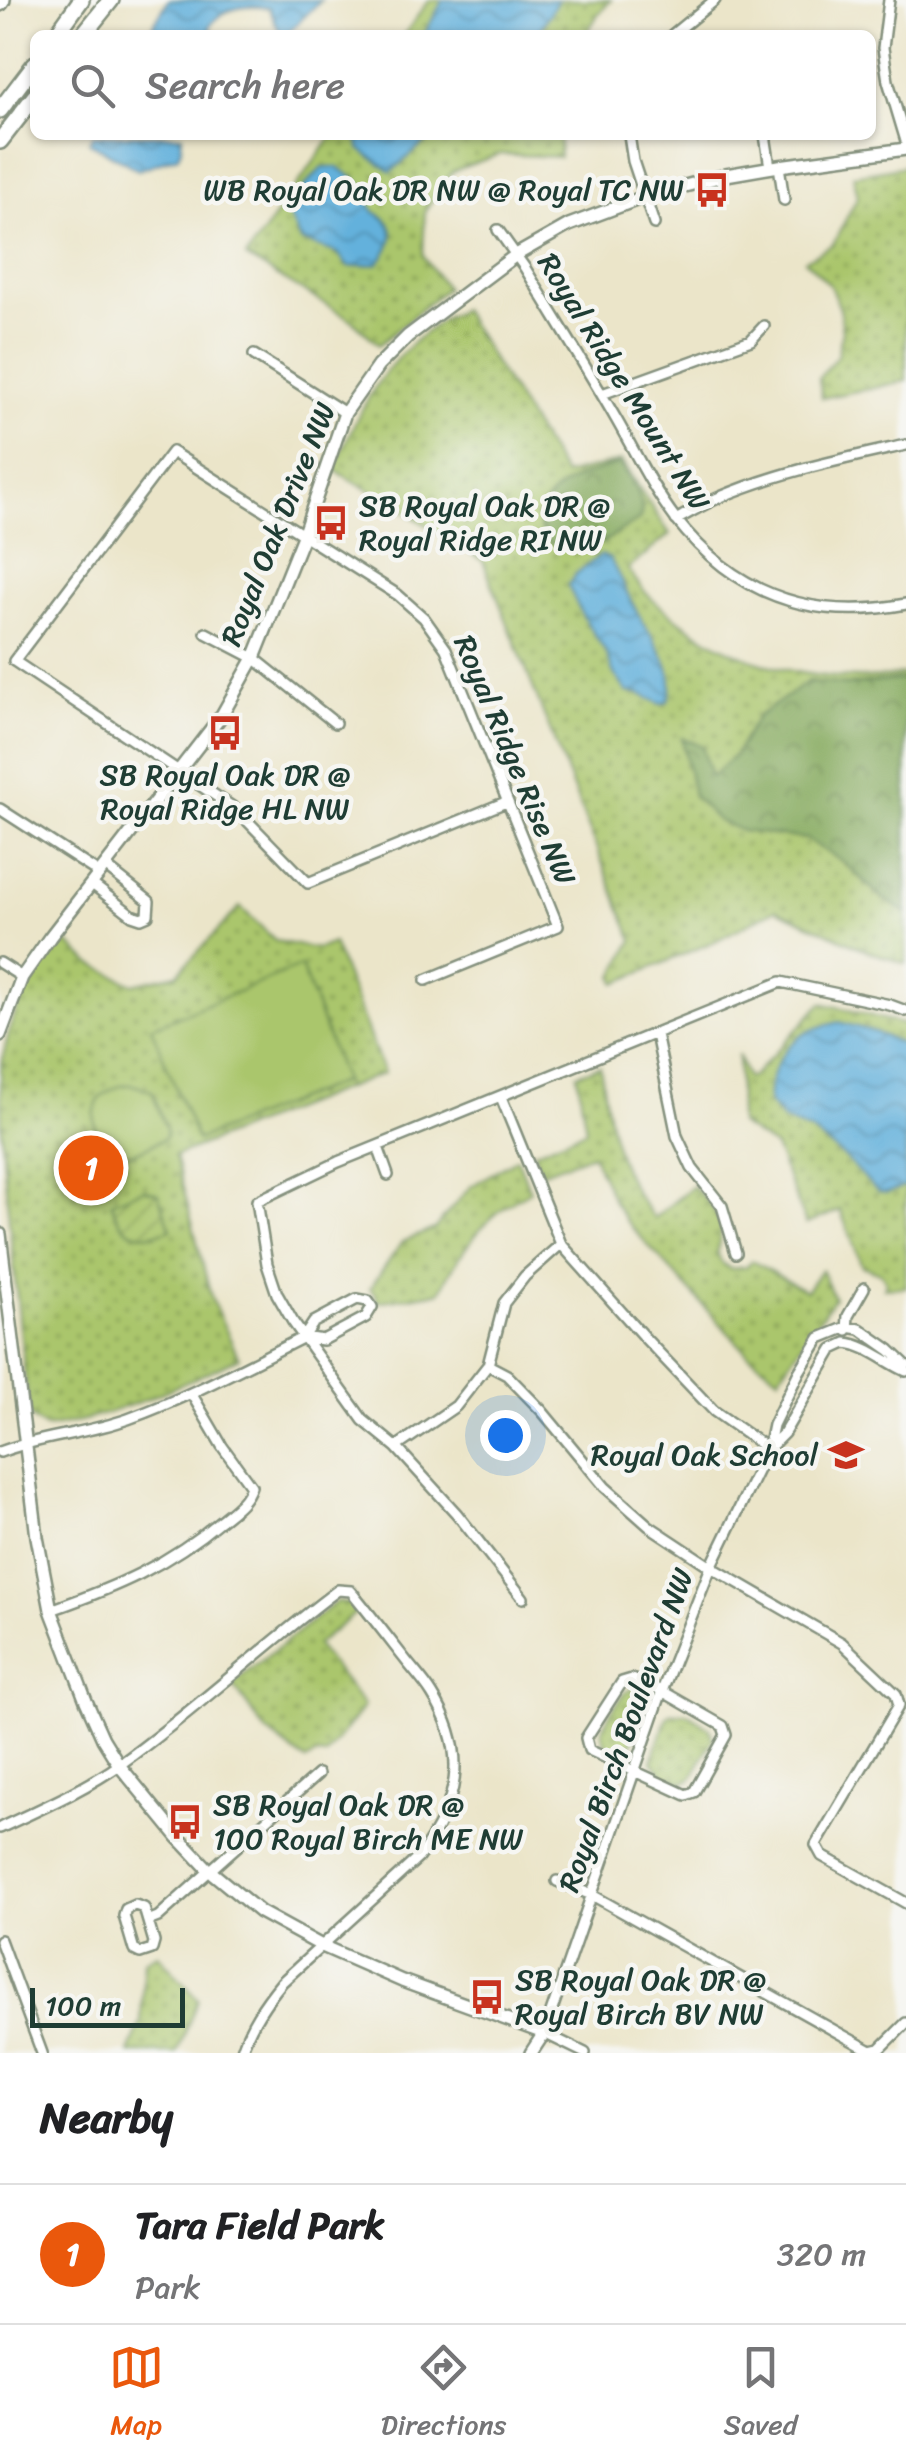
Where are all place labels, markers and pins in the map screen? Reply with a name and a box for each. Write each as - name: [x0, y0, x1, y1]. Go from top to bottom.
- place label: WB Royal Oak DR NW @ Royal TC NW: [203, 163, 684, 217]
- bus stop icon: WB Royal Oak DR NW @ Royal TC NW: [693, 171, 731, 209]
- place label: SB Royal Oak DR @ Royal Ridge RI NW: [359, 479, 610, 567]
- bus stop icon: SB Royal Oak DR @ Royal Ridge RI NW: [312, 504, 350, 542]
- bus stop icon: SB Royal Oak DR @ Royal Ridge HL NW: [206, 714, 244, 752]
- place label: SB Royal Oak DR @ Royal Ridge HL NW: [99, 748, 351, 836]
- pin: 1: [58, 1130, 124, 1206]
- place label: Royal Oak School: [591, 1428, 818, 1482]
- school or university icon: Royal Oak School: [827, 1436, 865, 1474]
- place label: SB Royal Oak DR @ 100 Royal Birch ME NW: [213, 1778, 524, 1866]
- bus stop icon: SB Royal Oak DR @ 100 Royal Birch ME NW: [166, 1803, 204, 1841]
- place label: SB Royal Oak DR @ Royal Birch BV NW: [515, 1953, 766, 2041]
- bus stop icon: SB Royal Oak DR @ Royal Birch BV NW: [468, 1978, 506, 2016]

